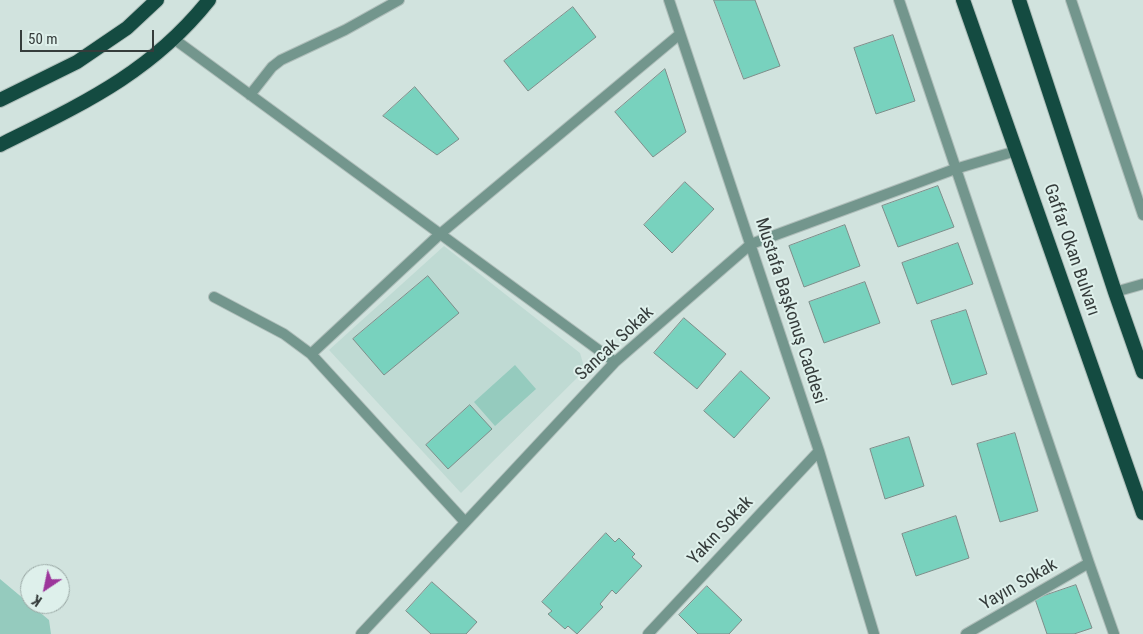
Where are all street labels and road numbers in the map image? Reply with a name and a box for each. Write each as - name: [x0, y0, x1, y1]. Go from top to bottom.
- street label: Gaffar Okan Bulvarı: [1038, 181, 1104, 319]
- street label: Mustafa Başkonuş Caddesi: [750, 215, 830, 407]
- street label: Sancak Sokak: [571, 302, 659, 386]
- street label: Yakın Sokak: [684, 492, 758, 570]
- street label: Yayın Sokak: [977, 554, 1061, 616]

